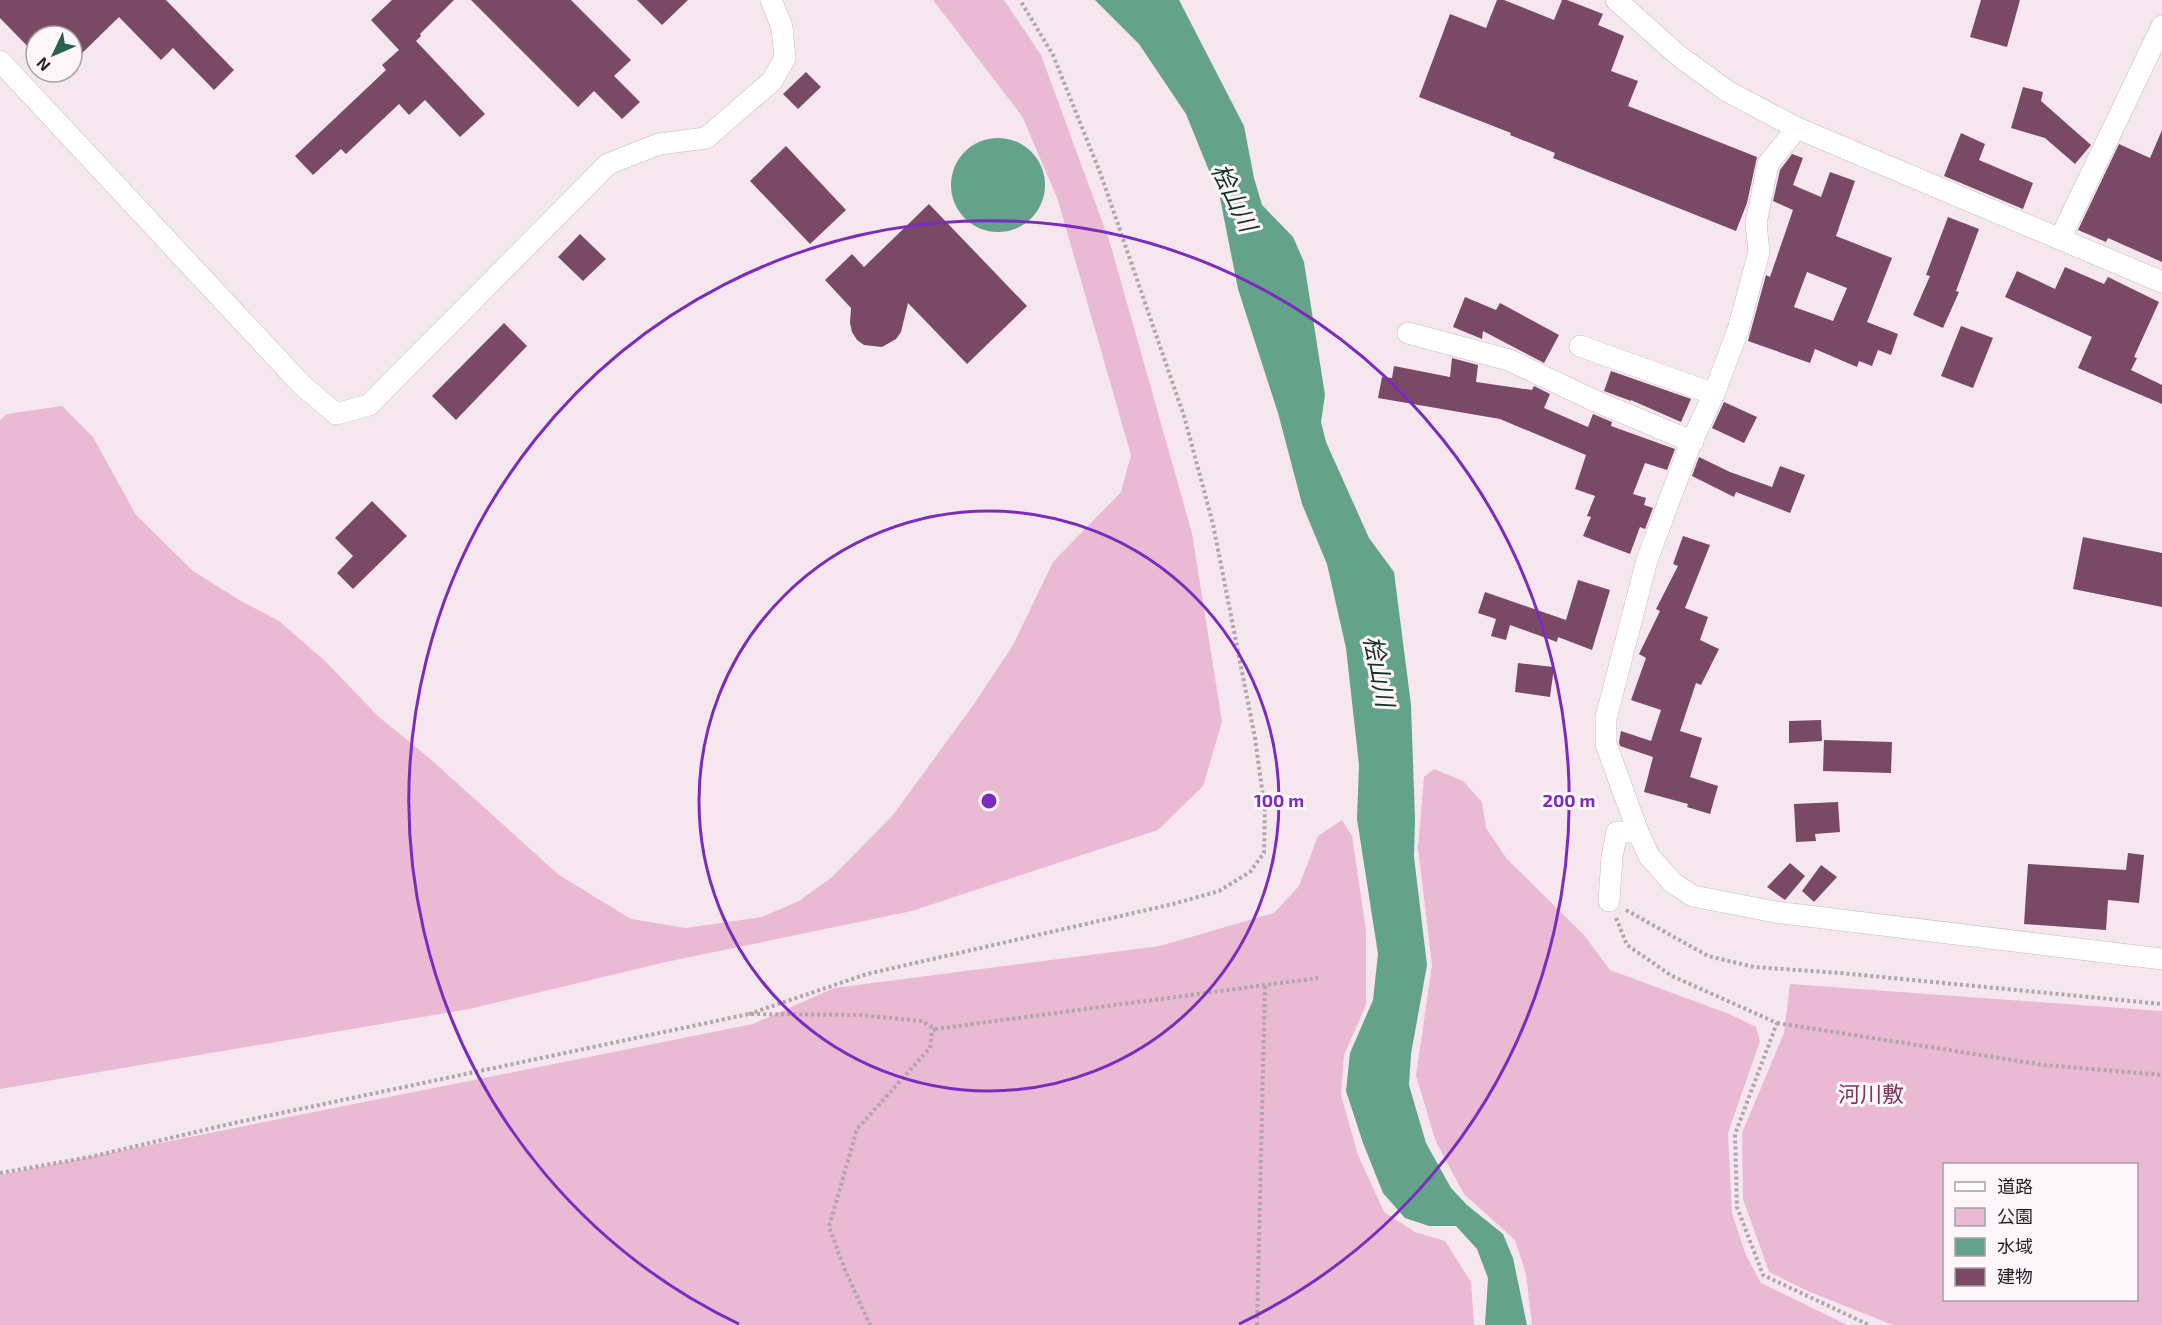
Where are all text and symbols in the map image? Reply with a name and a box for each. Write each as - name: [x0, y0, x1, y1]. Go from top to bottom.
- north arrow: [24, 24, 84, 84]
- text: N: [32, 54, 54, 76]
- water label: 桧山川: [1206, 158, 1265, 238]
- water label: 桧山川: [1359, 633, 1402, 712]
- text: 100 m: [1254, 789, 1304, 811]
- text: 200 m: [1543, 789, 1595, 811]
- centre of rings: [979, 791, 999, 811]
- park label: 河川敷: [1838, 1080, 1904, 1106]
- legend: [1943, 1163, 2138, 1301]
- text: 道路: [1997, 1175, 2033, 1197]
- text: 公園: [1997, 1205, 2033, 1227]
- text: 水域: [1997, 1235, 2033, 1257]
- text: 建物: [1997, 1265, 2033, 1287]

